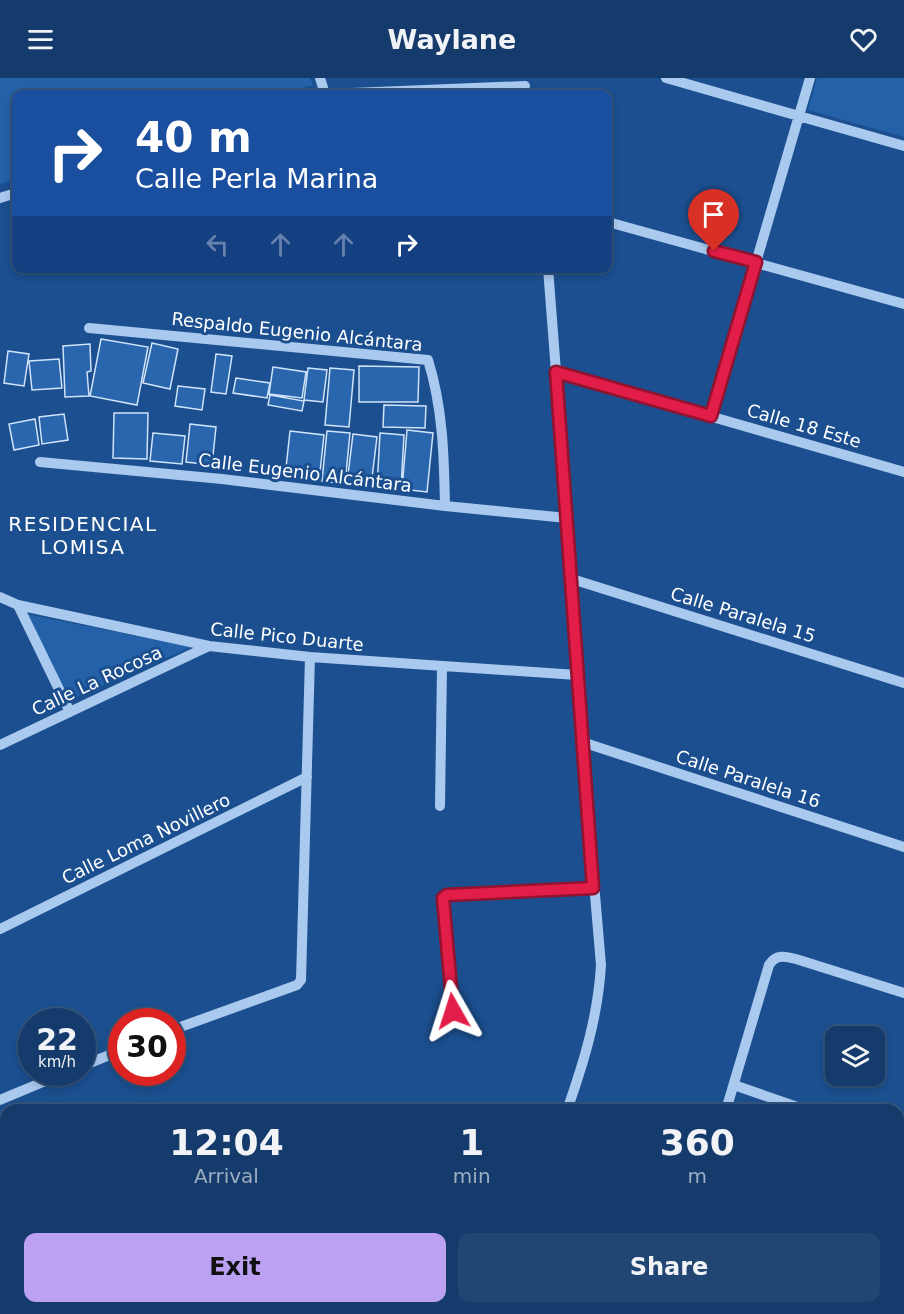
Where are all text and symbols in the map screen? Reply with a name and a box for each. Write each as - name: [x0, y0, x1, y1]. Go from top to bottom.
- icon: menu: [24, 23, 57, 56]
- icon: heart: [847, 23, 880, 56]
- text: Waylane: [388, 24, 516, 55]
- text: 40 m: [135, 113, 252, 162]
- icon: right: [36, 114, 114, 192]
- text: Calle Perla Marina: [135, 163, 378, 194]
- pin: [688, 189, 739, 251]
- icon: arrive: [697, 198, 730, 231]
- icon: left: [201, 228, 234, 261]
- icon: ahead: [264, 228, 297, 261]
- icon: ahead: [327, 228, 360, 261]
- icon: right: [390, 228, 423, 261]
- street label: Respaldo Eugenio Alcántara: [170, 308, 424, 355]
- street label: Calle 18 Este: [745, 399, 864, 452]
- street label: Calle Eugenio Alcántara: [197, 449, 413, 496]
- district label: RESIDENCIAL LOMISA: [8, 512, 158, 559]
- street label: Calle Paralela 15: [668, 582, 818, 647]
- street label: Calle Pico Duarte: [209, 618, 365, 655]
- street label: Calle La Rocosa: [28, 641, 165, 720]
- street label: Calle Paralela 16: [673, 745, 823, 812]
- street label: Calle Loma Novillero: [58, 789, 233, 888]
- position arrow: [421, 979, 485, 1043]
- speed limit sign: 30: [108, 1008, 186, 1086]
- text: 22: [36, 1022, 78, 1057]
- map controls: [825, 1026, 885, 1086]
- button: layers: [825, 1026, 885, 1086]
- text: km/h: [38, 1053, 76, 1071]
- text: 12:04: [169, 1122, 284, 1163]
- text: 1: [459, 1122, 484, 1163]
- text: 360: [660, 1122, 735, 1163]
- text: Arrival: [194, 1164, 259, 1188]
- text: min: [453, 1164, 491, 1188]
- text: m: [688, 1164, 707, 1188]
- button: Exit: [24, 1233, 446, 1302]
- button: Share: [458, 1233, 880, 1302]

